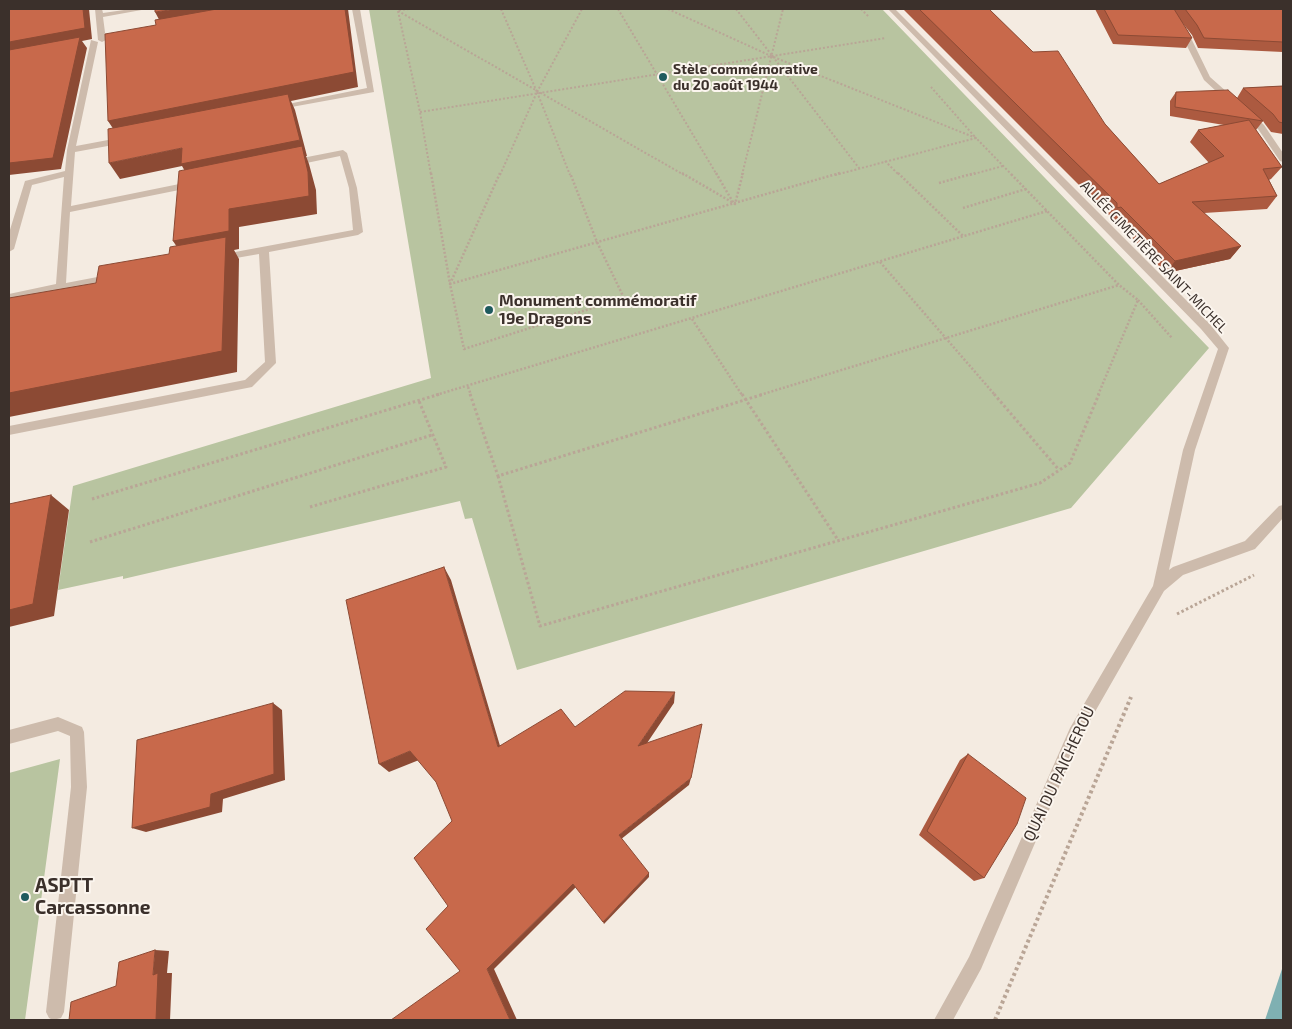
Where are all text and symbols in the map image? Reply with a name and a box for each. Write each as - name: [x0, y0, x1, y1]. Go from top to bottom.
- place label: Stèle commémorative du 20 août 1944: [673, 61, 818, 94]
- marker: Stèle commémorative du 20 août 1944: [657, 71, 669, 83]
- street label: ALLÉE CIMETIÈRE SAINT-MICHEL: [1077, 177, 1231, 337]
- place label: Monument commémoratif 19e Dragons: [499, 291, 697, 329]
- marker: Monument commémoratif 19e Dragons: [483, 304, 495, 316]
- street label: QUAI DU PAICHEROU: [1019, 703, 1099, 845]
- place label: ASPTT Carcassonne: [35, 875, 150, 919]
- marker: ASPTT Carcassonne: [19, 891, 31, 903]

